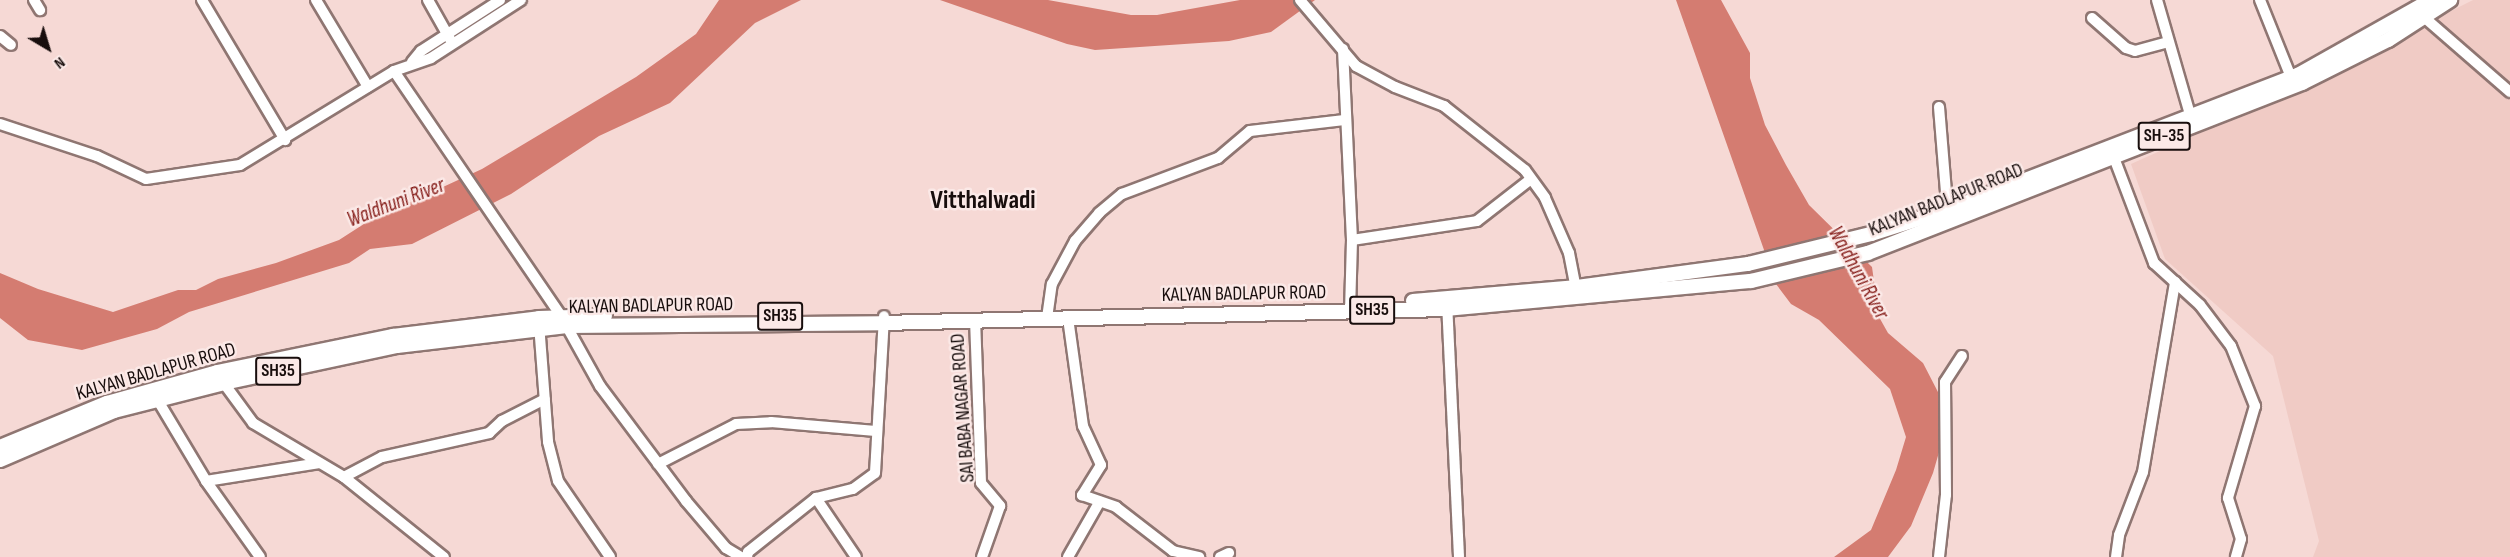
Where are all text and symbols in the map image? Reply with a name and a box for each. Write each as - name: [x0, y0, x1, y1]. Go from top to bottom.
- north arrow: [18, 18, 78, 78]
- text: N: [50, 52, 69, 73]
- road number: SH-35: [2137, 121, 2191, 151]
- street label: KALYAN BADLAPUR ROAD: [1865, 158, 2027, 242]
- water label: Waldhuni River: [344, 173, 448, 233]
- district label: Vitthalwadi: [930, 185, 1036, 217]
- water label: Waldhuni River: [1822, 222, 1894, 324]
- street label: KALYAN BADLAPUR ROAD: [1161, 281, 1327, 307]
- street label: KALYAN BADLAPUR ROAD: [568, 293, 734, 319]
- road number: SH35: [1348, 295, 1396, 325]
- road number: SH35: [756, 301, 804, 331]
- street label: SAI BABA NAGAR ROAD: [946, 333, 980, 483]
- street label: KALYAN BADLAPUR ROAD: [74, 338, 238, 406]
- road number: SH35: [254, 356, 302, 386]

